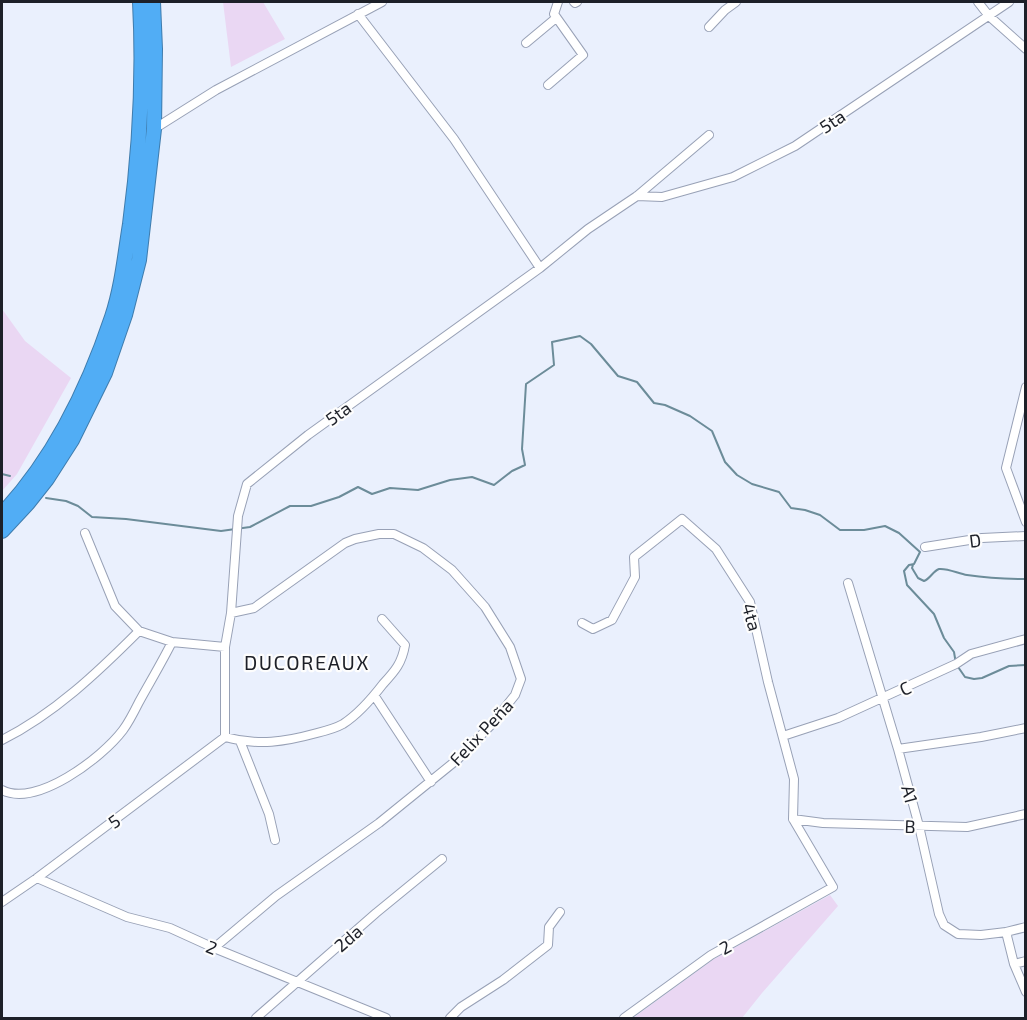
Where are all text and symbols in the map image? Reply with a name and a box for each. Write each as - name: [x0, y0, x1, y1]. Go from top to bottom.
- street label: 5ta: [815, 105, 849, 137]
- street label: 5ta: [321, 396, 355, 430]
- street label: D: [968, 528, 982, 552]
- street label: 4ta: [738, 601, 766, 633]
- district label: DUCOREAUX: [244, 650, 370, 674]
- street label: C: [896, 676, 914, 700]
- street label: Felix Peña: [445, 694, 517, 770]
- street label: A1: [897, 783, 923, 805]
- street label: 5: [104, 809, 124, 833]
- street label: B: [904, 815, 916, 837]
- street label: 2da: [329, 920, 367, 956]
- street label: 2: [203, 935, 221, 959]
- street label: 2: [715, 935, 735, 959]

